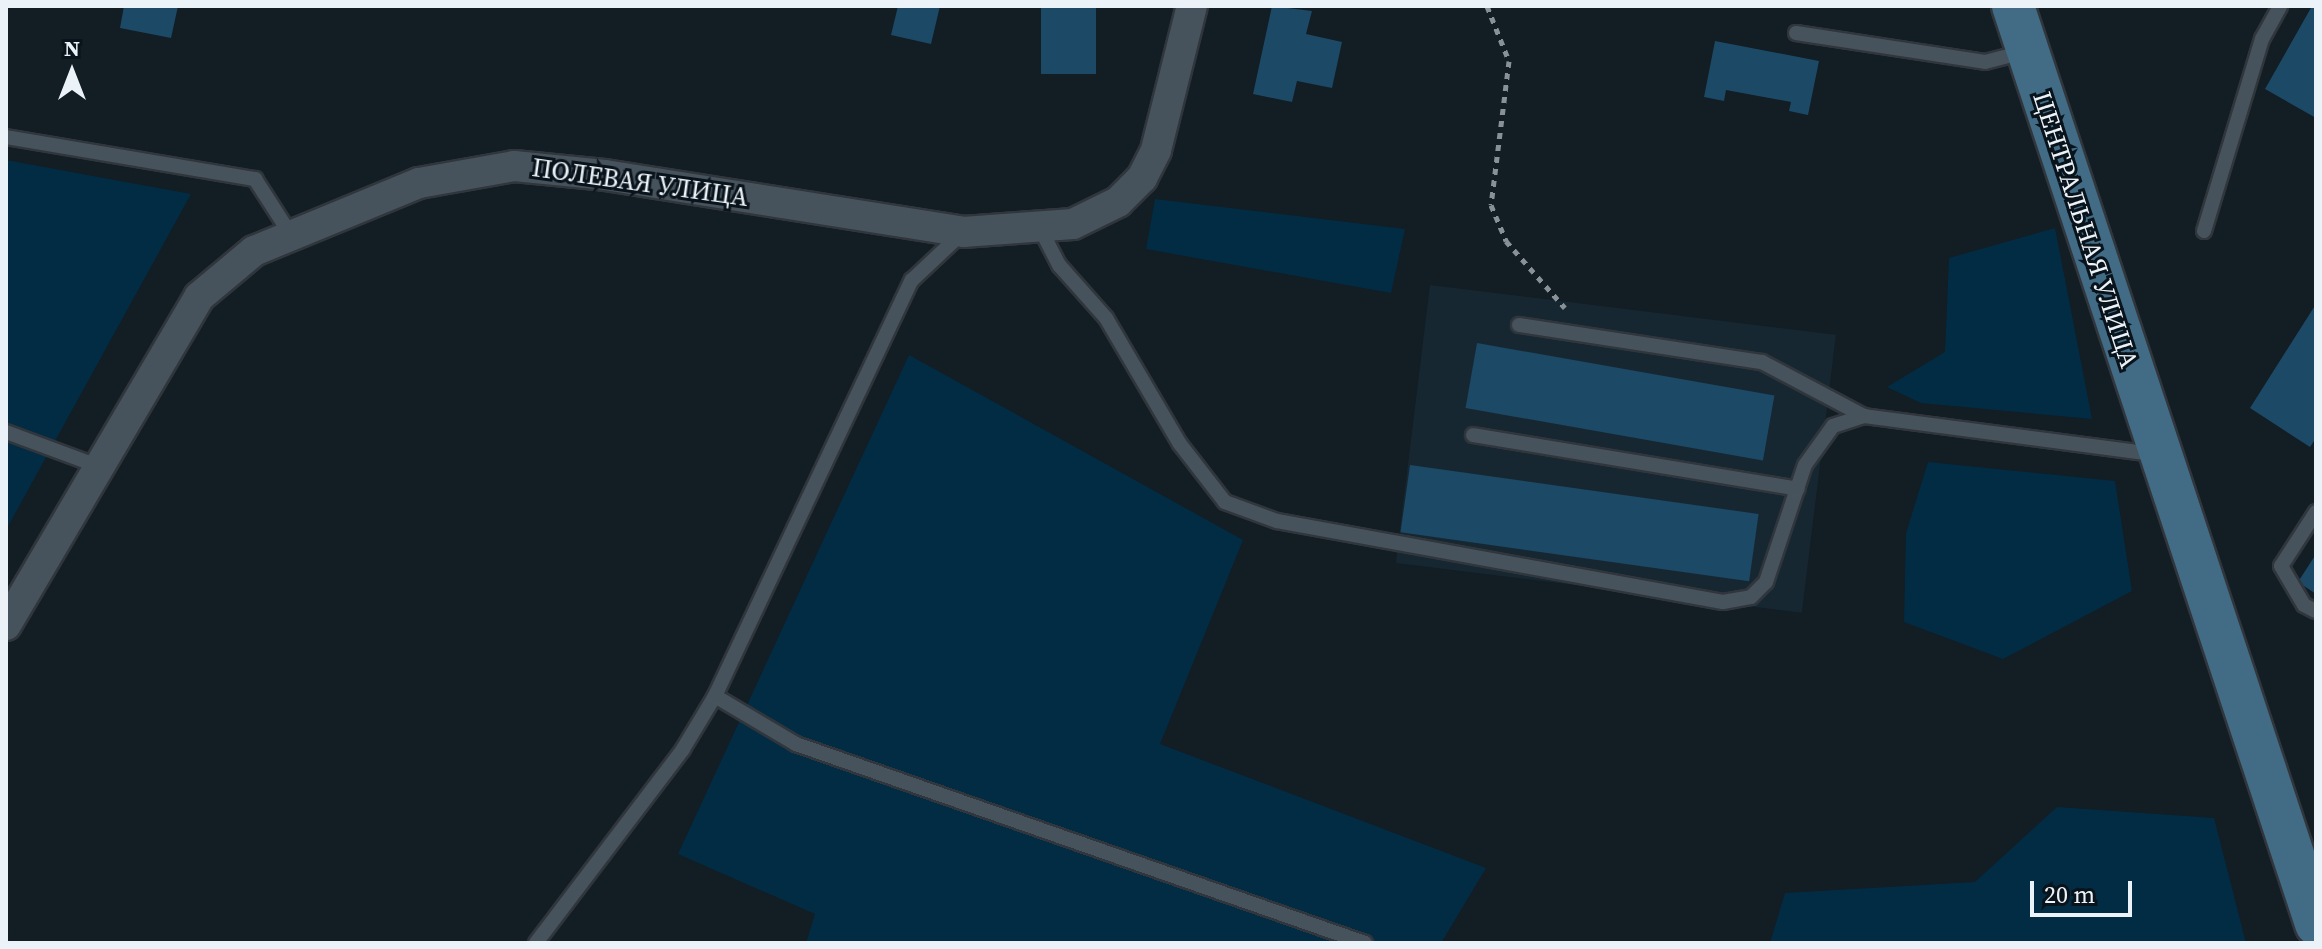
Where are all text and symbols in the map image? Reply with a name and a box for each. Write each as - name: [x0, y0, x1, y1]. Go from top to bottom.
- north arrow: [32, 32, 112, 112]
- text: N: [64, 33, 80, 63]
- street label: ЦЕНТРАЛЬНАЯ УЛИЦА: [2026, 88, 2144, 372]
- street label: ПОЛЕВАЯ УЛИЦА: [530, 152, 750, 214]
- scale bar: [2034, 865, 2136, 915]
- text: 20 m: [2044, 878, 2095, 911]

